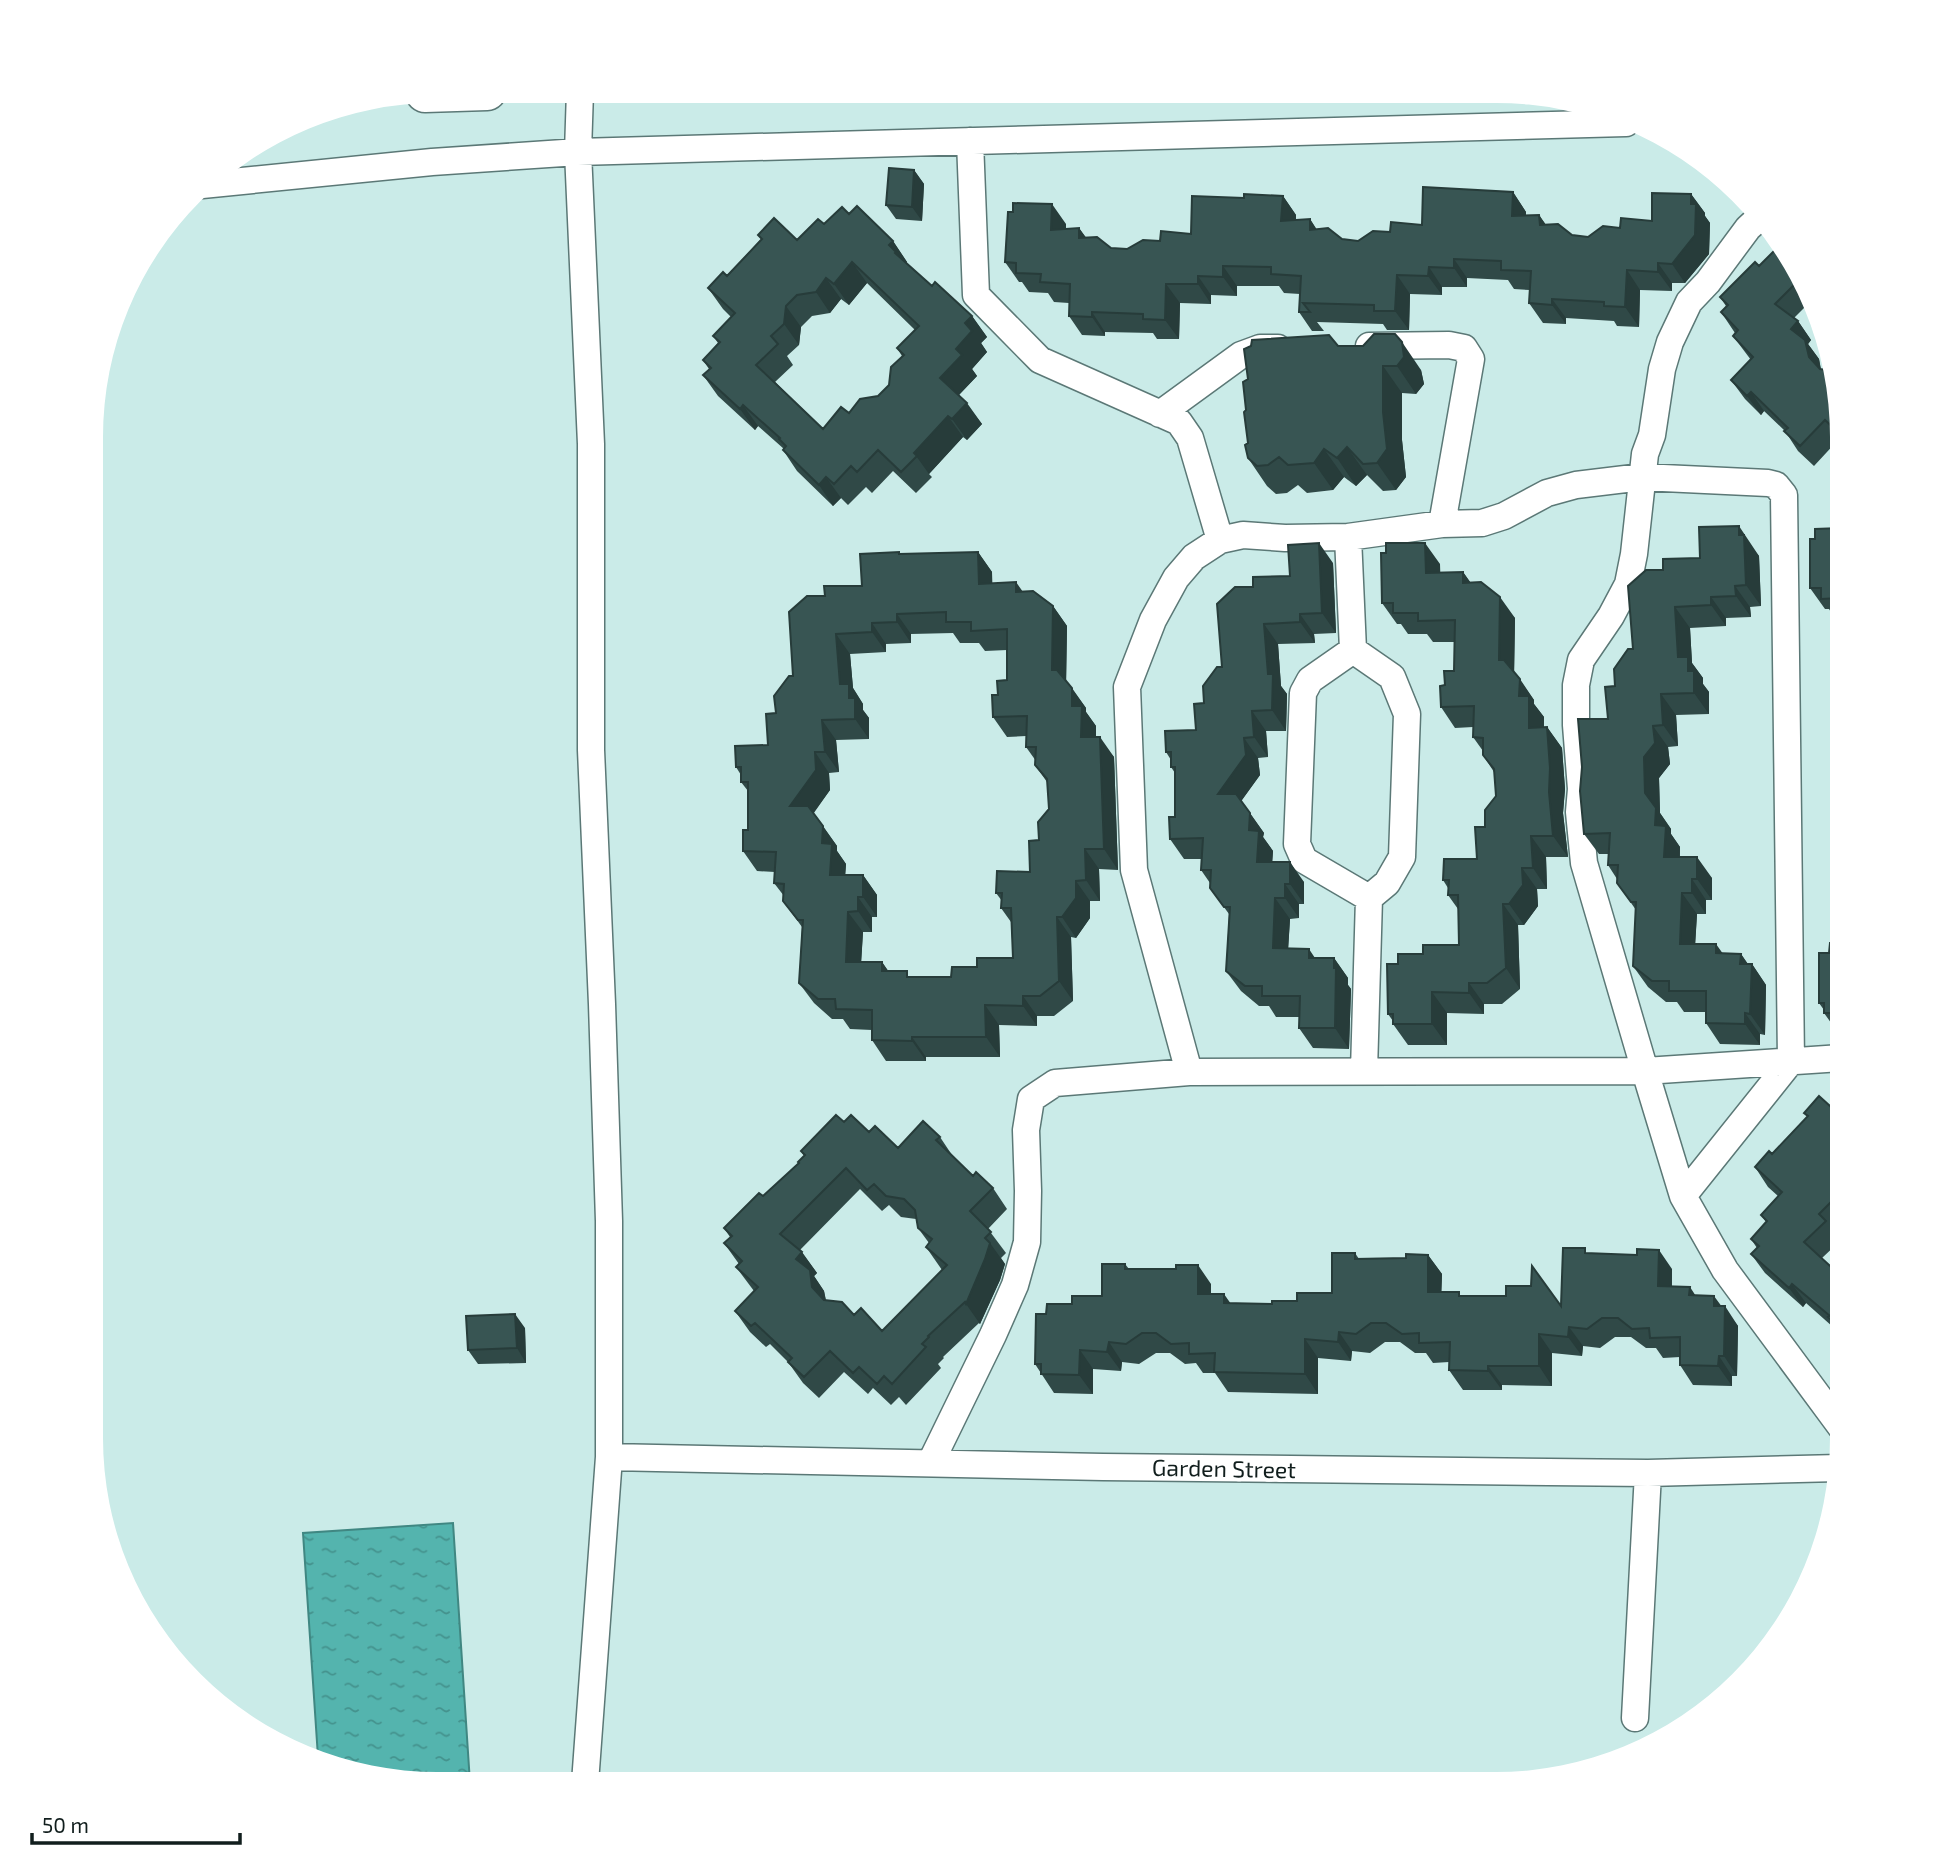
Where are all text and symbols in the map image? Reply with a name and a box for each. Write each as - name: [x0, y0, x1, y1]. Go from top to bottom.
- street label: Garden Street: [1152, 1453, 1296, 1483]
- scale bar: [32, 1801, 240, 1845]
- text: 50 m: [42, 1812, 89, 1837]

